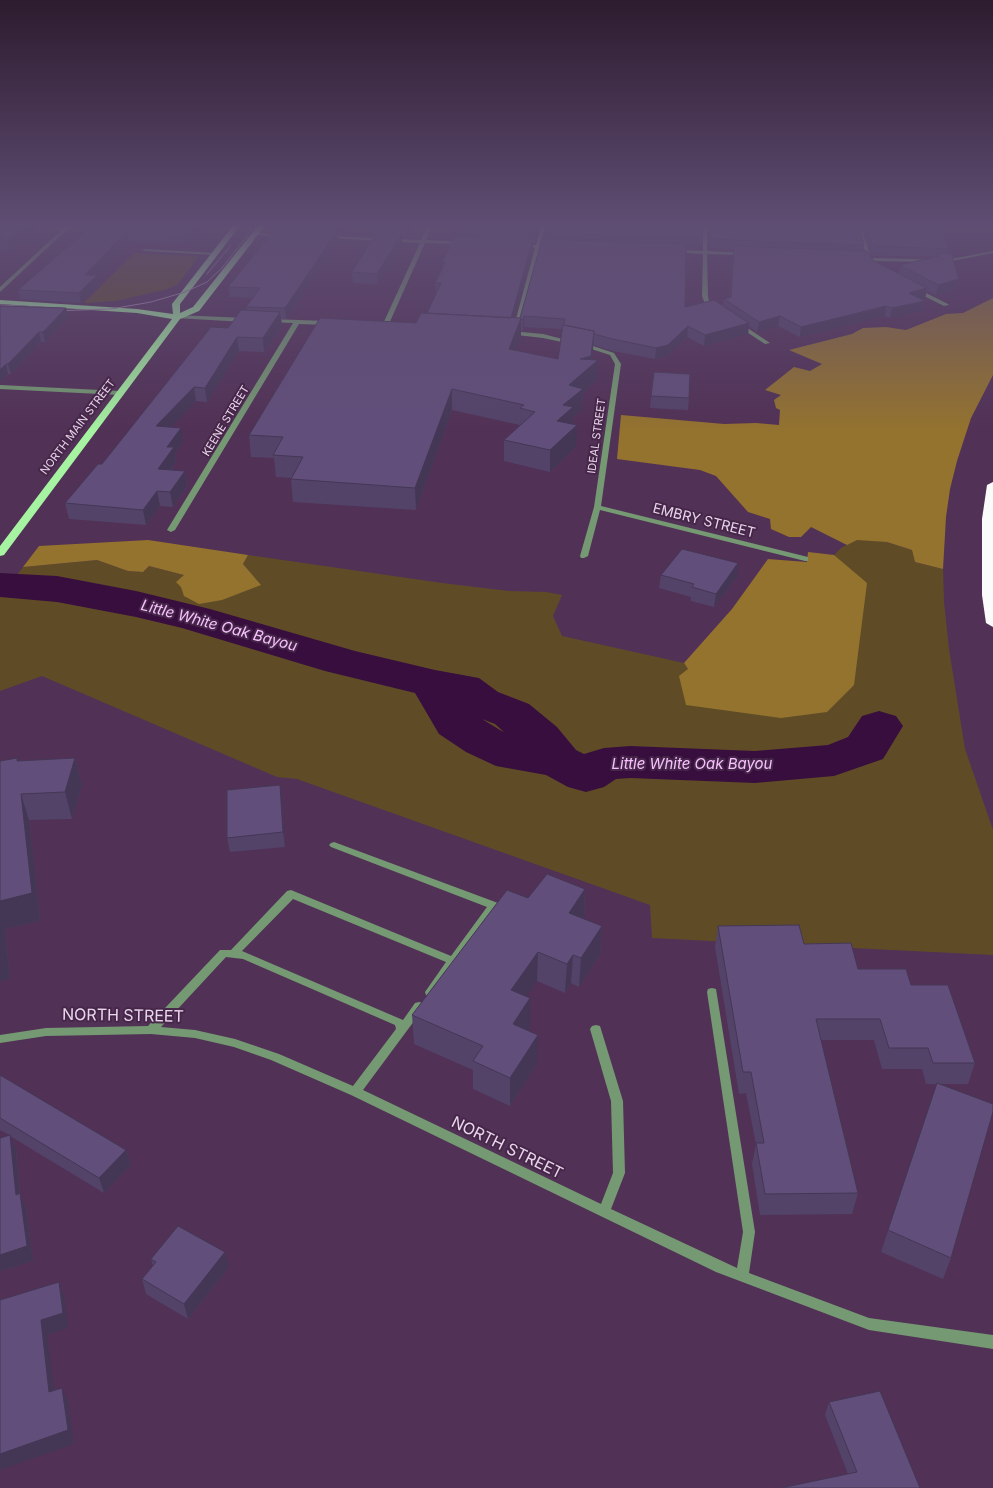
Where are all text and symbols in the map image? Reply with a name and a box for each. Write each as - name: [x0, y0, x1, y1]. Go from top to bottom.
- street label: NORTH MAIN STREET: [38, 377, 118, 477]
- street label: KEENE STREET: [200, 383, 252, 459]
- street label: IDEAL STREET: [585, 397, 609, 475]
- street label: EMBRY STREET: [651, 500, 757, 542]
- water label: Little White Oak Bayou: [139, 596, 299, 656]
- water label: Little White Oak Bayou: [612, 755, 772, 773]
- street label: NORTH STREET: [62, 1005, 184, 1027]
- street label: NORTH STREET: [448, 1113, 566, 1183]

